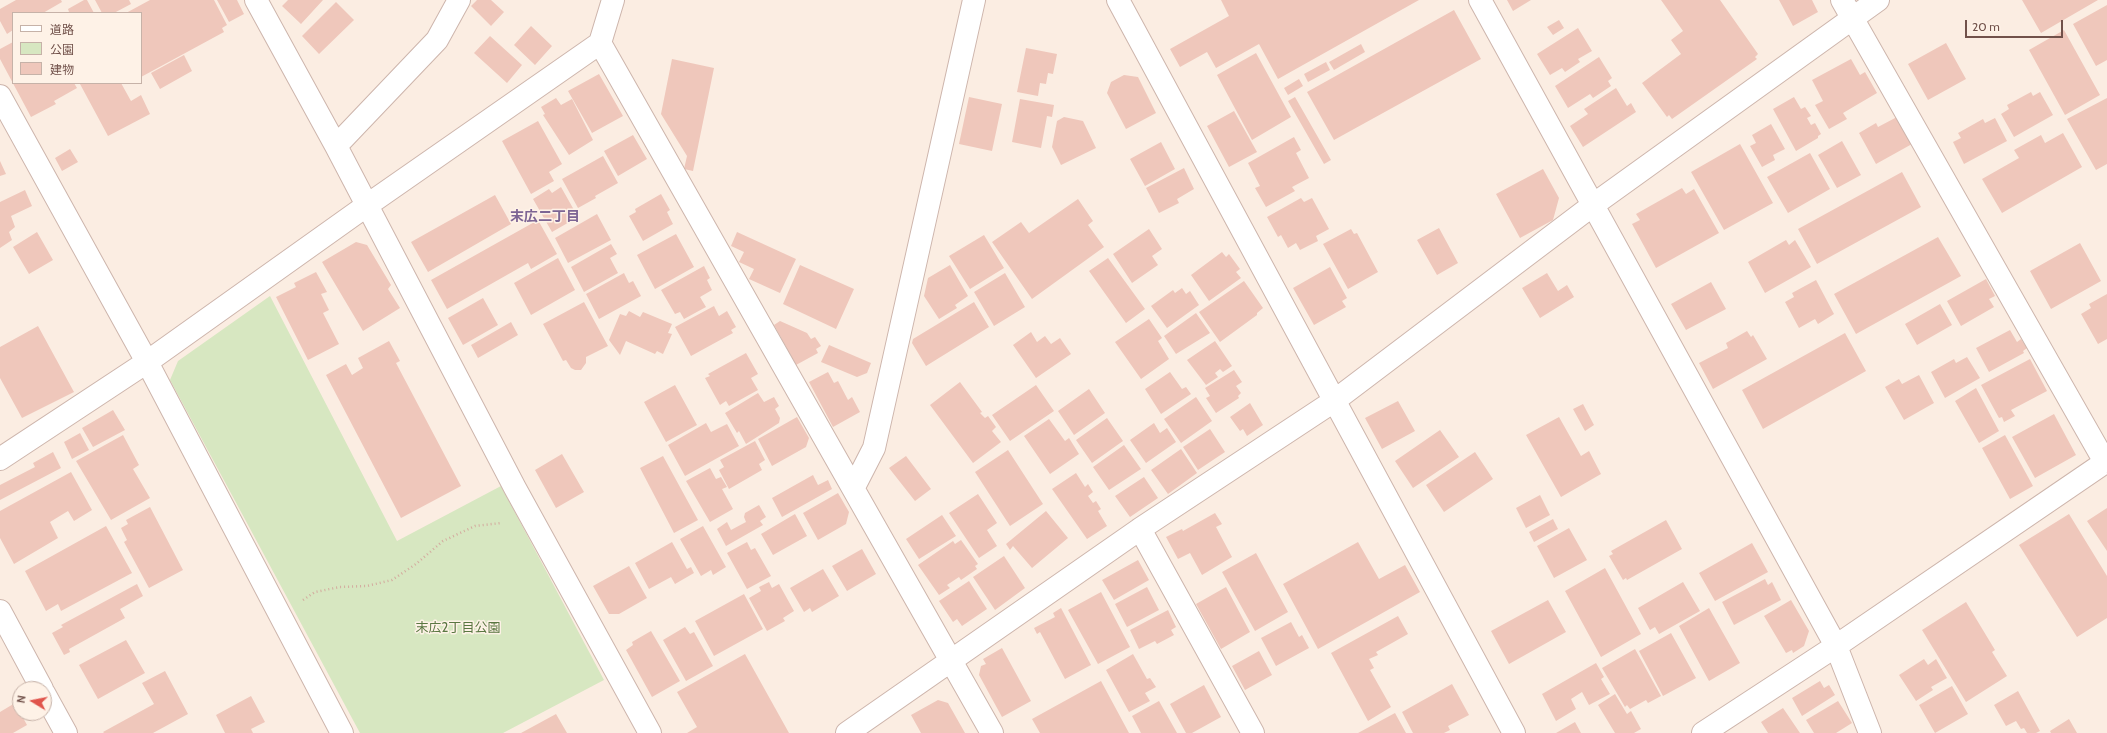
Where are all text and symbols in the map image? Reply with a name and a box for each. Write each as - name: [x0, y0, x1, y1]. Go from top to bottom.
- legend: [12, 12, 142, 84]
- scale bar: [1967, 12, 2065, 38]
- text: 20 m: [1972, 19, 2000, 34]
- text: 道路: [50, 22, 74, 37]
- text: 公園: [50, 42, 74, 57]
- text: 建物: [50, 62, 74, 77]
- district label: 末広二丁目: [510, 209, 580, 225]
- park label: 末広2丁目公園: [416, 620, 500, 636]
- north arrow: [12, 681, 52, 721]
- text: N: [14, 694, 29, 704]

